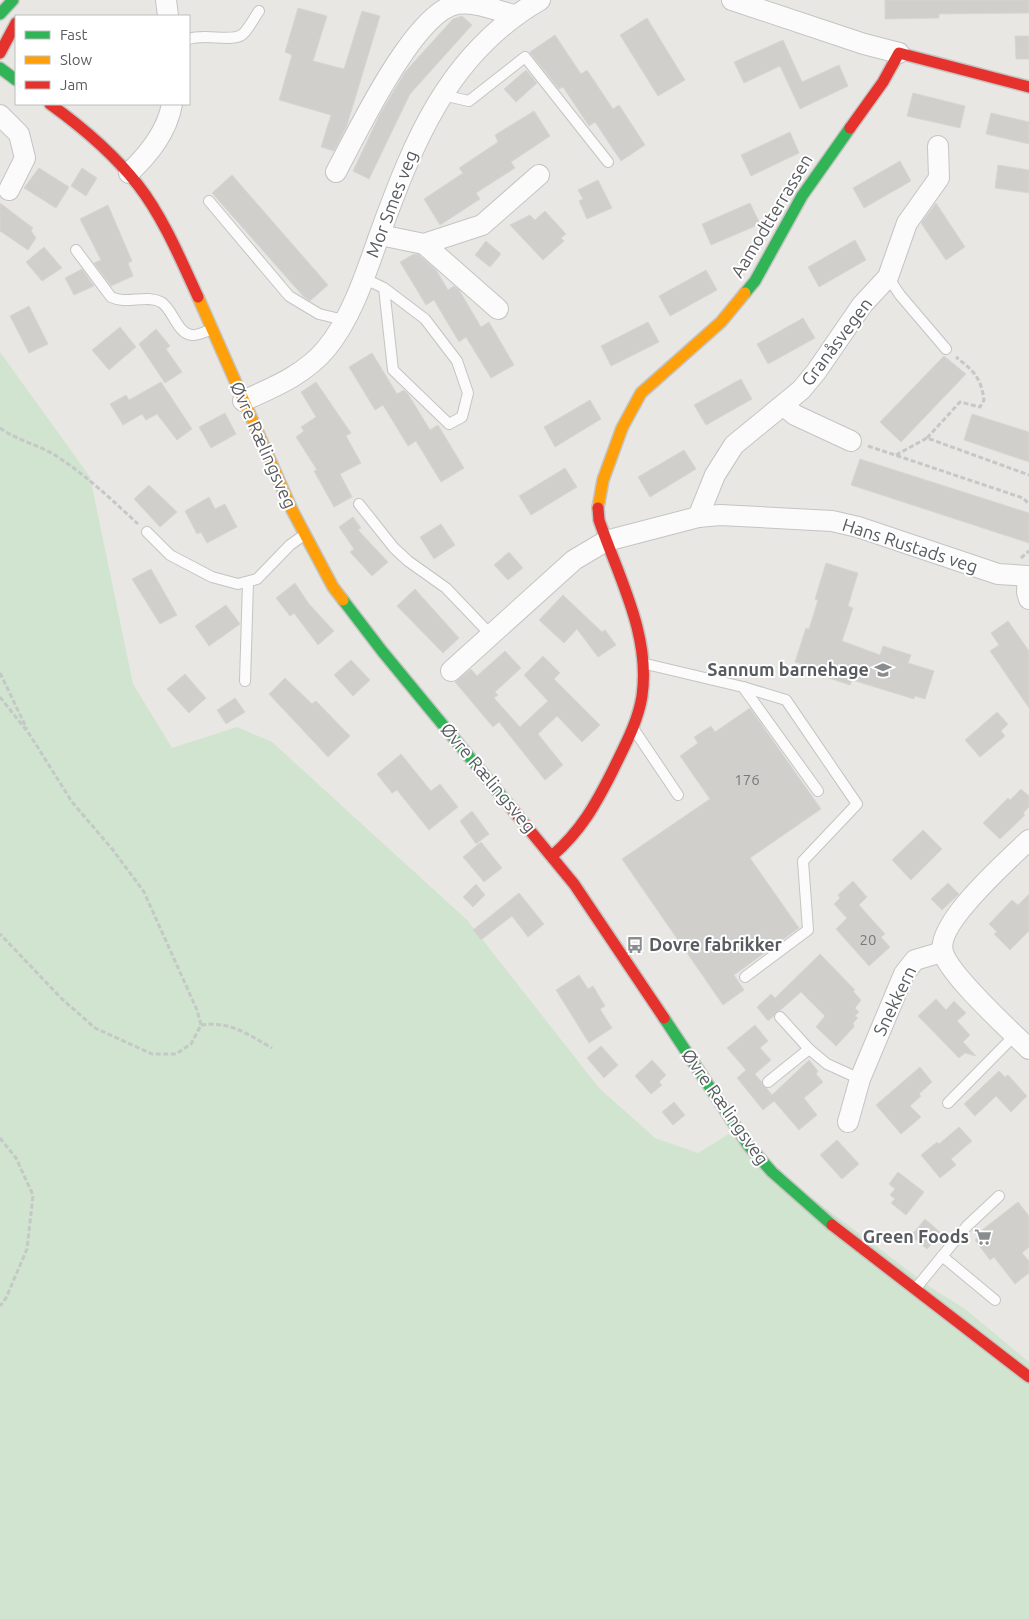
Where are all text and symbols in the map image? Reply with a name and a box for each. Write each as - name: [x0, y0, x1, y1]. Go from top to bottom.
- legend: [15, 15, 190, 105]
- text: Fast: [60, 26, 88, 43]
- text: Slow: [60, 51, 93, 68]
- text: Jam: [60, 76, 88, 93]
- street label: Mor Smes veg: [361, 147, 421, 260]
- street label: Aamodtterrassen: [726, 150, 816, 281]
- street label: Granåsvegen: [797, 294, 876, 389]
- street label: Øvre Rælingsveg: [227, 378, 301, 511]
- street label: Hans Rustads veg: [840, 514, 981, 576]
- place label: Sannum barnehage: [707, 659, 869, 679]
- school or university icon: Sannum barnehage: [873, 660, 893, 680]
- street label: Øvre Rælingsveg: [437, 719, 540, 836]
- house number: 176: [734, 771, 760, 788]
- house number: 20: [860, 931, 876, 948]
- place label: Dovre fabrikker: [649, 934, 783, 954]
- bus stop icon: Dovre fabrikker: [625, 935, 645, 955]
- street label: Snekkern: [869, 963, 919, 1038]
- street label: Øvre Rælingsveg: [678, 1045, 773, 1168]
- place label: Green Foods: [863, 1226, 969, 1246]
- supermarket icon: Green Foods: [973, 1227, 993, 1247]

